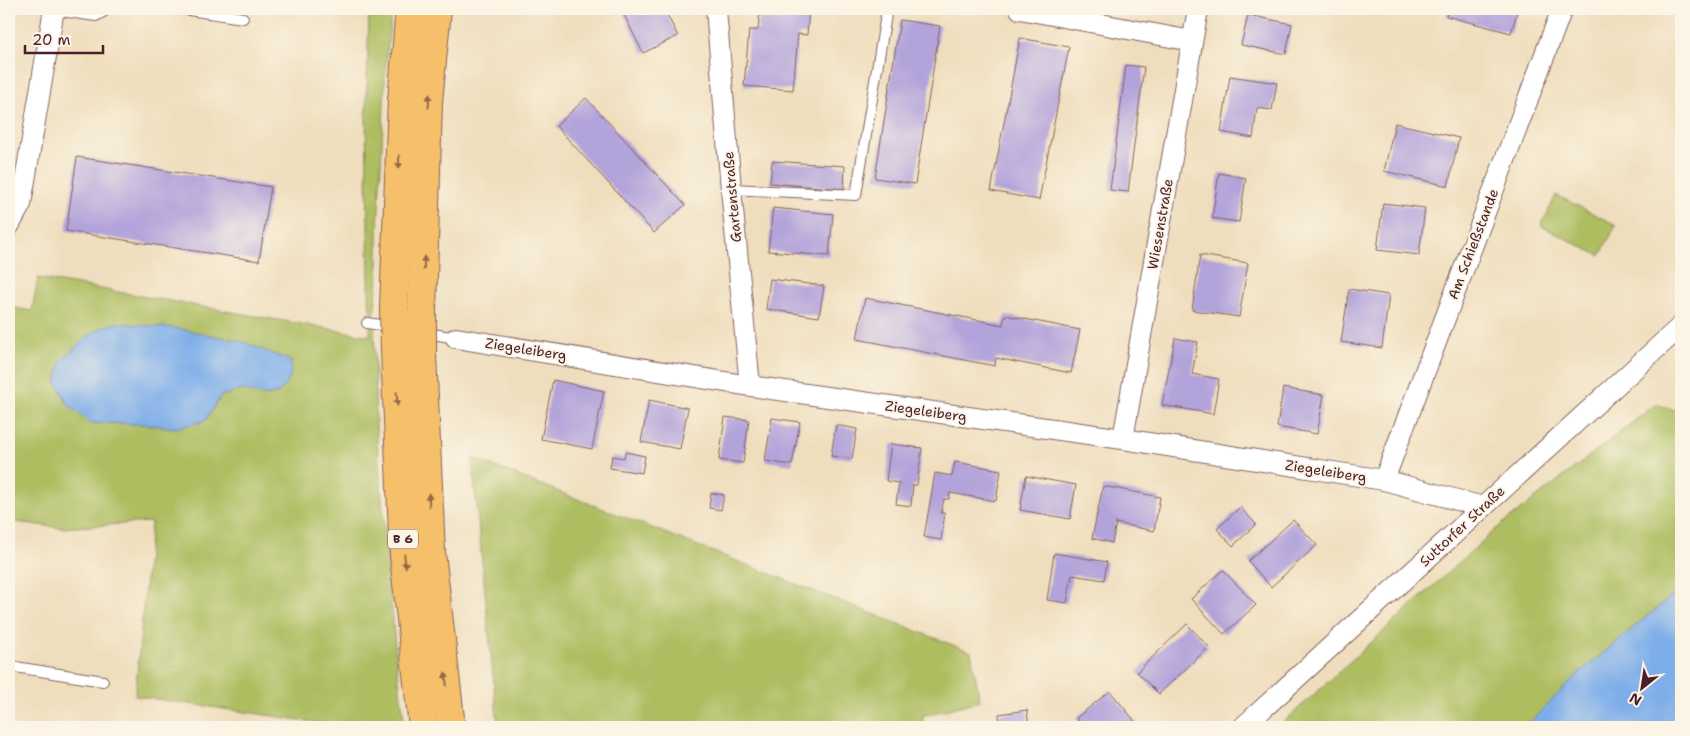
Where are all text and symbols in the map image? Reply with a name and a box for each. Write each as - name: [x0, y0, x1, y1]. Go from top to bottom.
- scale bar: [25, 22, 102, 54]
- text: 20 m: [32, 30, 71, 50]
- one-way arrow: [425, 93, 433, 109]
- street label: Gartenstraße: [719, 151, 745, 243]
- one-way arrow: [395, 154, 403, 170]
- street label: Wiesenstraße: [1143, 177, 1177, 271]
- street label: Am Schießstande: [1444, 186, 1502, 302]
- one-way arrow: [420, 255, 428, 271]
- street label: Ziegeleiberg: [484, 334, 568, 364]
- one-way arrow: [393, 391, 401, 407]
- street label: Ziegeleiberg: [884, 396, 968, 426]
- street label: Ziegeleiberg: [1284, 456, 1368, 486]
- street label: Suttorfer Straße: [1416, 482, 1509, 570]
- one-way arrow: [424, 491, 432, 507]
- road number: B 6: [388, 530, 418, 548]
- one-way arrow: [401, 553, 409, 569]
- north arrow: [1618, 664, 1668, 714]
- one-way arrow: [442, 671, 450, 687]
- text: N: [1626, 689, 1645, 710]

